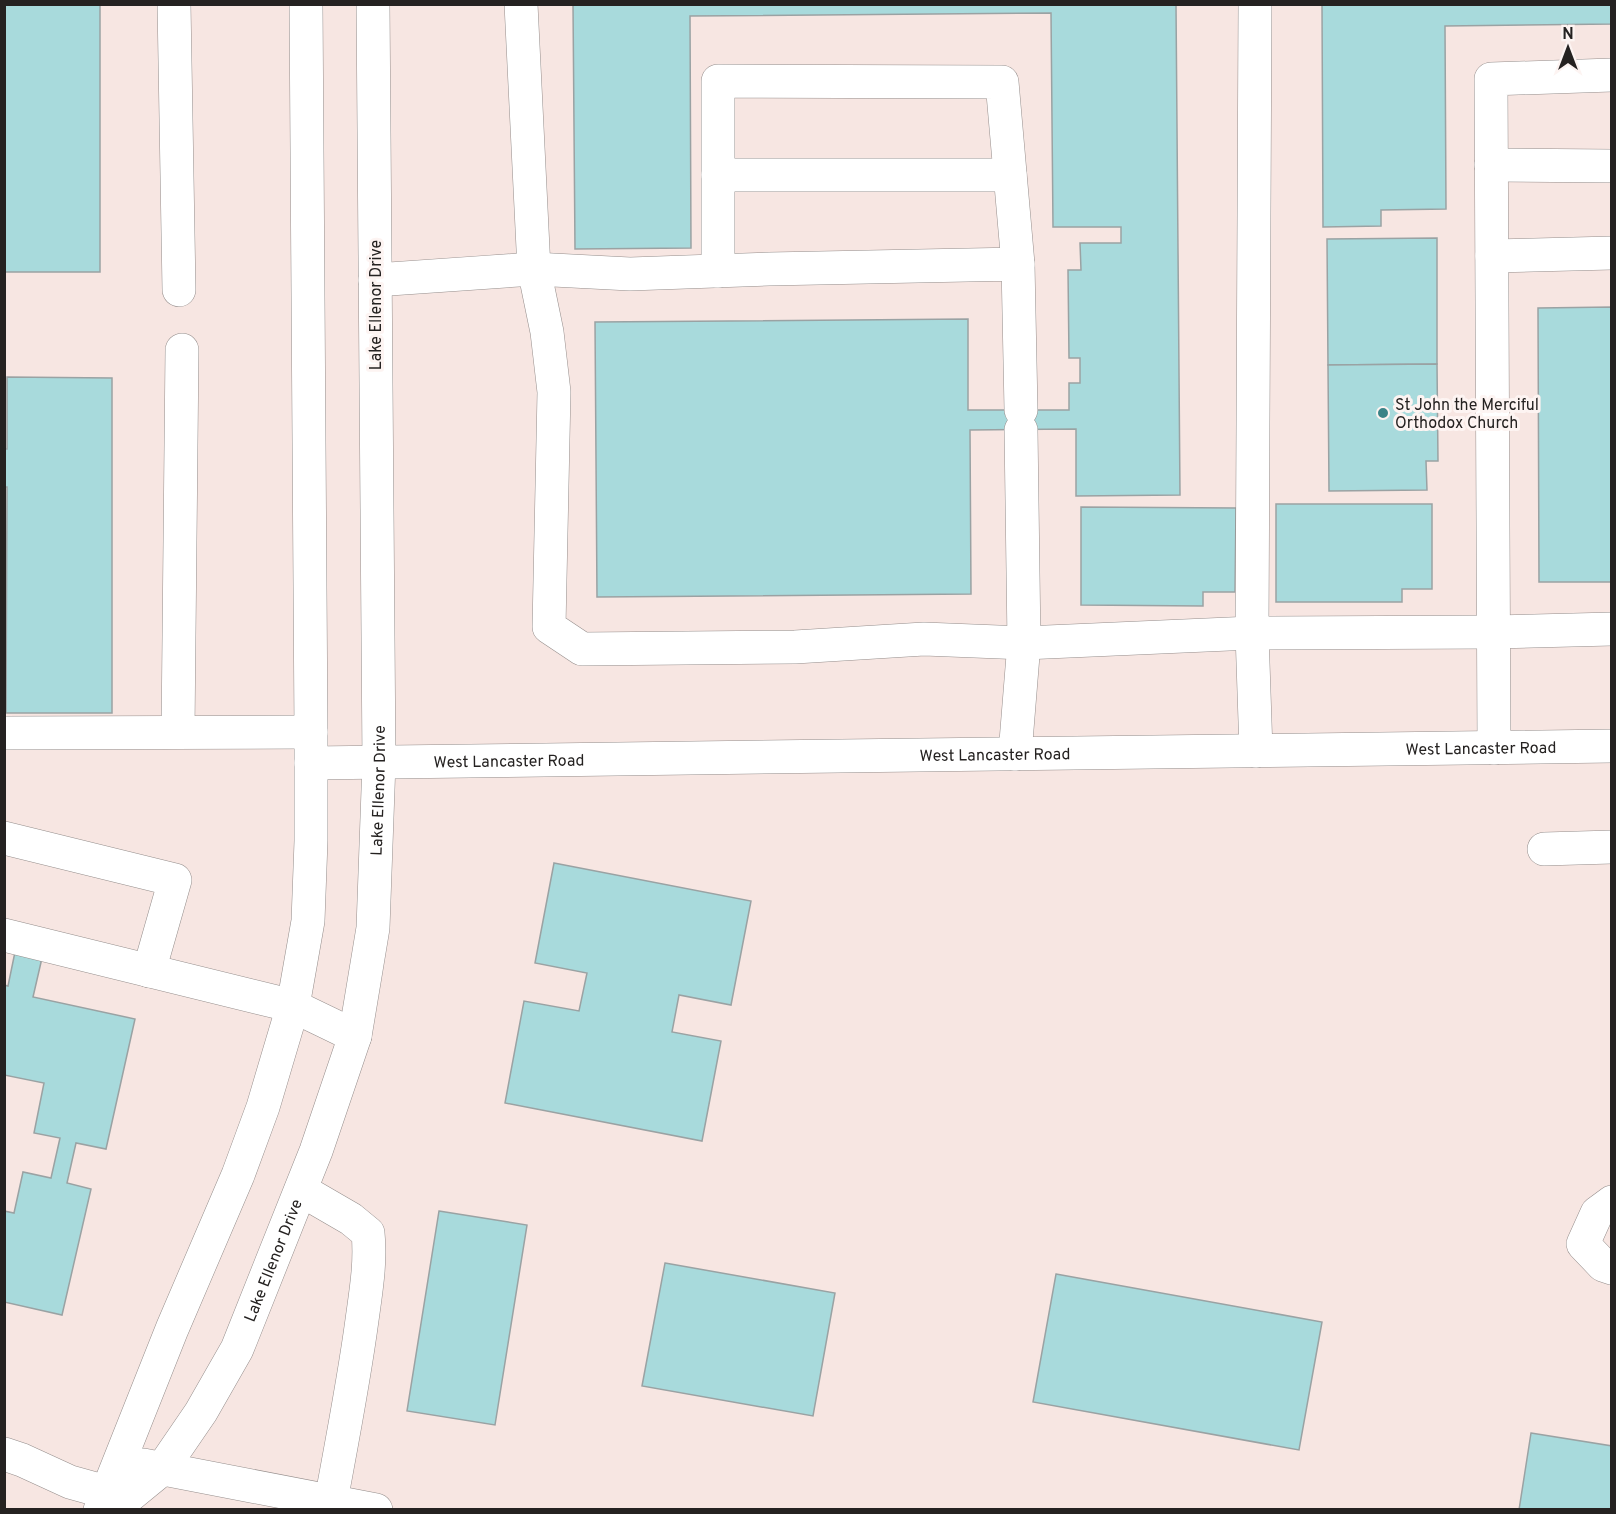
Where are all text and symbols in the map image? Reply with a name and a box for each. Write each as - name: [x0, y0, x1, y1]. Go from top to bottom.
- north arrow: [1538, 18, 1598, 78]
- text: N: [1562, 25, 1574, 45]
- street label: Lake Ellenor Drive: [367, 240, 387, 370]
- place label: St John the Merciful Orthodox Church: [1395, 396, 1539, 434]
- marker: St John the Merciful Orthodox Church: [1376, 406, 1390, 420]
- street label: Lake Ellenor Drive: [368, 725, 391, 856]
- street label: West Lancaster Road: [1405, 739, 1557, 761]
- street label: West Lancaster Road: [919, 745, 1071, 767]
- street label: West Lancaster Road: [433, 751, 585, 773]
- street label: Lake Ellenor Drive: [241, 1196, 308, 1325]

